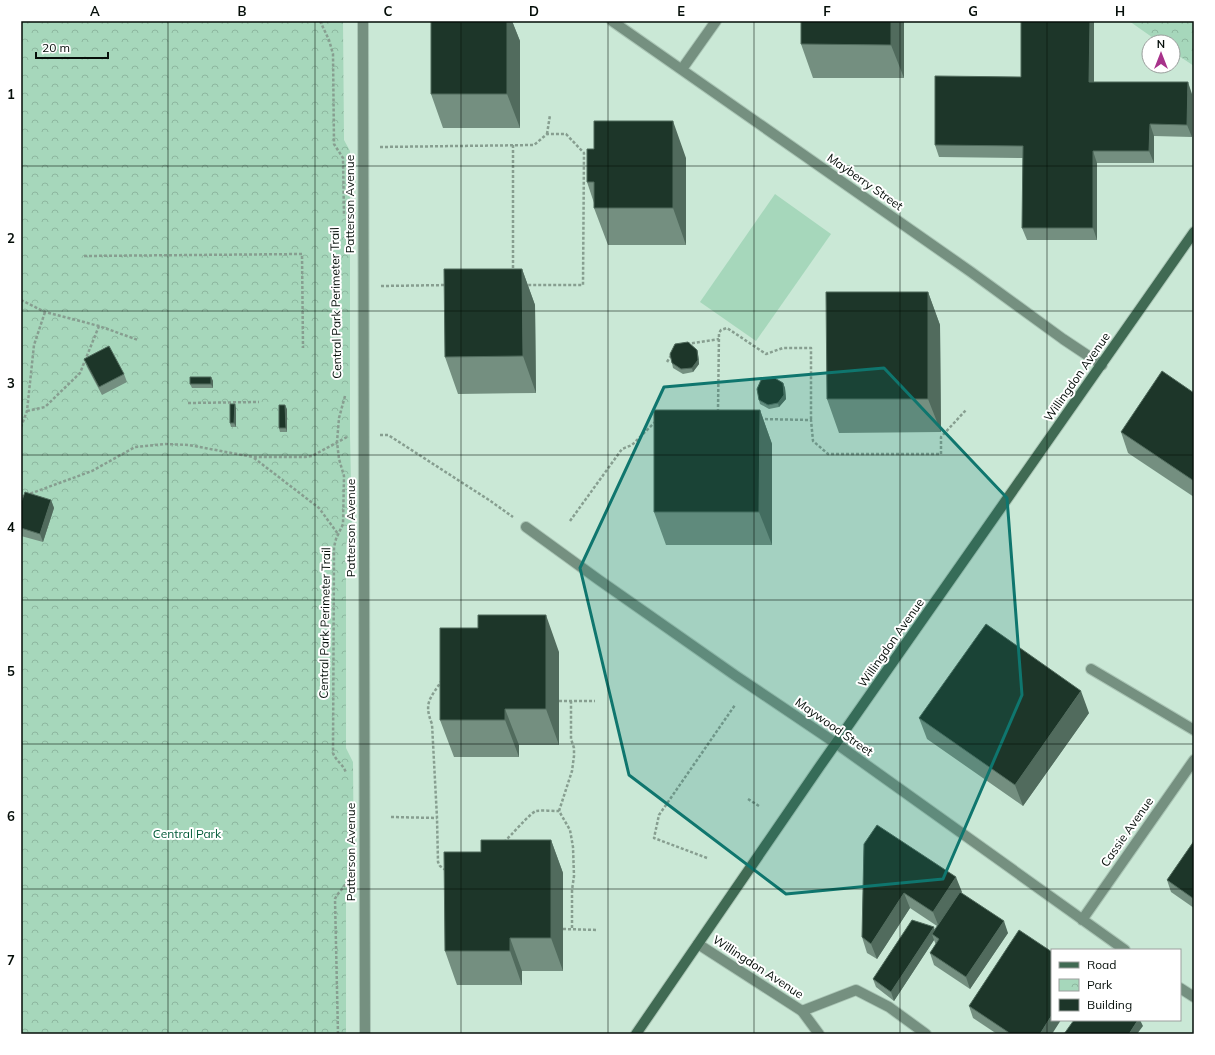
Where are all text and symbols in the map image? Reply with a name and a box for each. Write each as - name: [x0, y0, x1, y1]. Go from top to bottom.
- text: A: [90, 3, 100, 19]
- text: B: [238, 3, 247, 19]
- text: C: [384, 3, 393, 19]
- text: D: [529, 3, 539, 19]
- text: E: [677, 3, 685, 19]
- text: F: [823, 3, 831, 19]
- text: G: [968, 3, 978, 19]
- text: H: [1115, 3, 1125, 19]
- scale bar: [36, 34, 108, 60]
- north arrow: [1141, 34, 1181, 74]
- text: N: [1157, 37, 1165, 51]
- text: 20 m: [42, 40, 70, 55]
- text: 1: [7, 86, 15, 102]
- street label: Mayberry Street: [824, 150, 906, 213]
- street label: Patterson Avenue: [342, 155, 357, 253]
- street label: Central Park Perimeter Trail: [327, 227, 344, 379]
- text: 2: [7, 230, 15, 246]
- street label: Willingdon Avenue: [1040, 329, 1113, 424]
- text: 3: [7, 375, 15, 391]
- street label: Patterson Avenue: [343, 479, 358, 577]
- text: 4: [7, 519, 15, 535]
- street label: Central Park Perimeter Trail: [316, 547, 333, 699]
- street label: Willingdon Avenue: [854, 595, 927, 690]
- text: 5: [7, 663, 15, 679]
- street label: Maywood Street: [793, 694, 876, 759]
- street label: Cassie Avenue: [1097, 794, 1156, 869]
- street label: Patterson Avenue: [343, 803, 358, 901]
- text: 6: [7, 808, 15, 824]
- park label: Central Park: [153, 826, 222, 841]
- street label: Willingdon Avenue: [710, 932, 806, 1001]
- legend: [1051, 949, 1181, 1021]
- text: 7: [7, 952, 15, 968]
- text: Road: [1087, 957, 1116, 972]
- text: Park: [1087, 977, 1113, 992]
- text: Building: [1087, 997, 1132, 1012]

